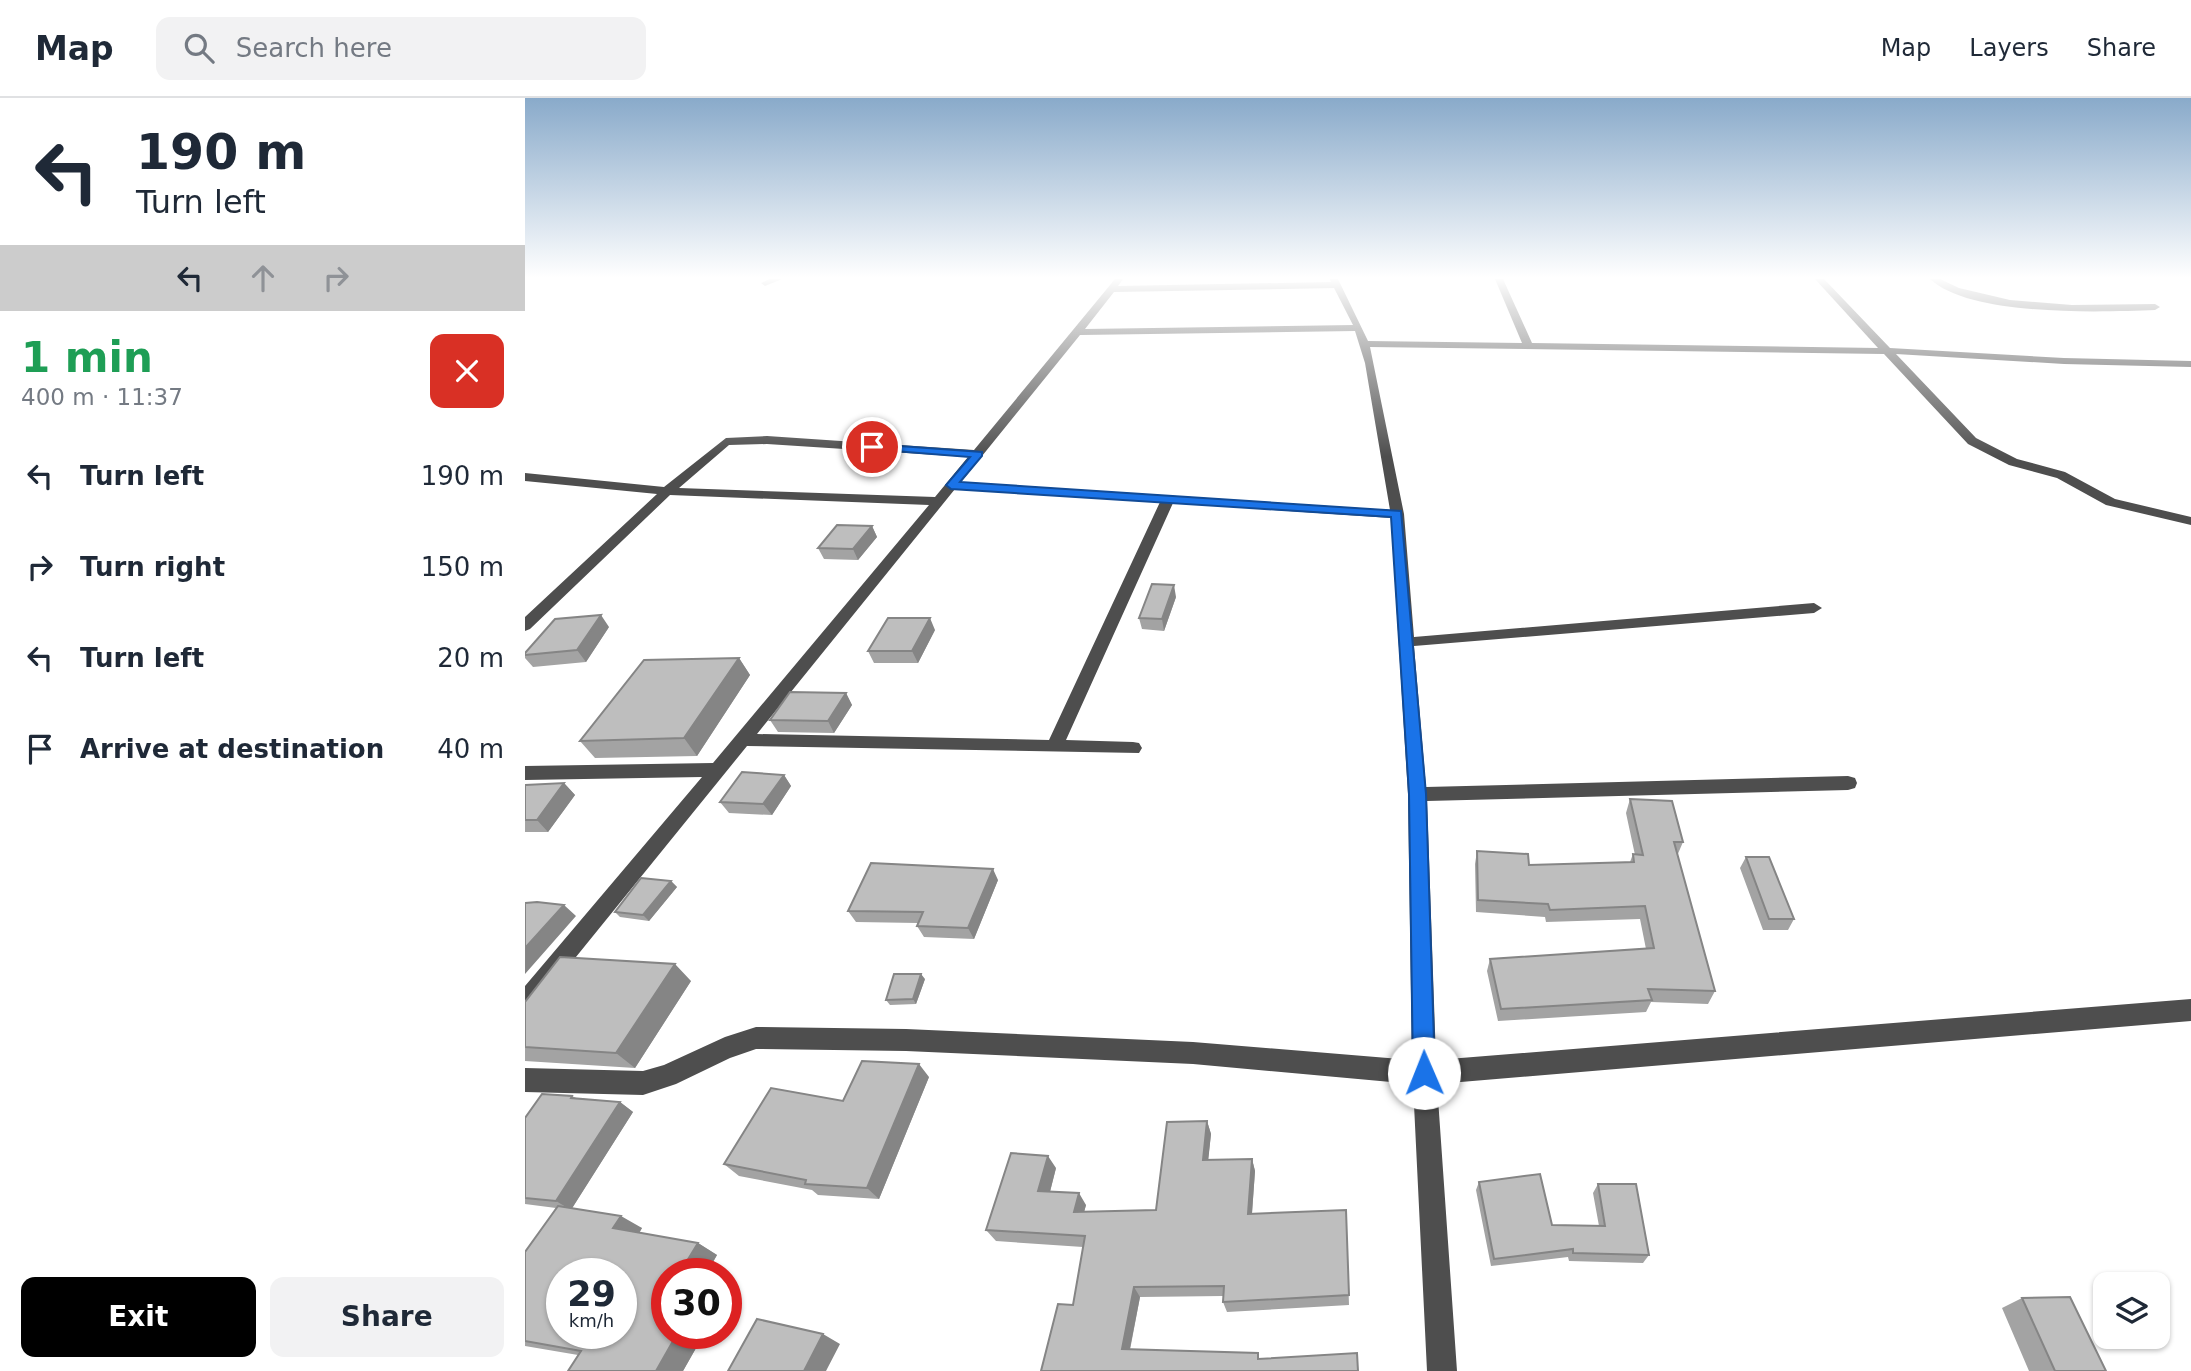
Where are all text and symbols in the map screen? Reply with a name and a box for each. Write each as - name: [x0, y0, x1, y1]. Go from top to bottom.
- search box: [156, 17, 646, 80]
- text: Map: [35, 29, 114, 68]
- icon: search: [180, 29, 218, 67]
- text: Search here: [236, 33, 392, 63]
- text: Map: [1881, 34, 1931, 62]
- text: Layers: [1969, 34, 2049, 62]
- text: Share: [2087, 34, 2156, 62]
- text: 190 m: [136, 124, 306, 181]
- icon: left: [21, 126, 112, 217]
- text: Turn left: [136, 183, 266, 221]
- icon: left: [171, 259, 209, 297]
- icon: ahead: [244, 259, 282, 297]
- icon: right: [317, 259, 355, 297]
- text: 1 min: [21, 333, 153, 382]
- button: close: [430, 334, 504, 408]
- text: 400 m · 11:37: [21, 384, 183, 410]
- pin: [842, 417, 902, 477]
- icon: arrive: [853, 428, 891, 466]
- icon: left: [21, 457, 59, 495]
- text: Turn left: [80, 461, 204, 491]
- text: 190 m: [421, 461, 504, 491]
- icon: right: [21, 548, 59, 586]
- text: Turn right: [80, 552, 225, 582]
- text: 150 m: [421, 552, 504, 582]
- icon: left: [21, 639, 59, 677]
- text: Turn left: [80, 643, 204, 673]
- text: 20 m: [437, 643, 504, 673]
- icon: arrive: [21, 730, 59, 768]
- text: Arrive at destination: [80, 734, 384, 764]
- text: 40 m: [437, 734, 504, 764]
- position arrow: [1387, 1036, 1461, 1110]
- speed limit sign: 30: [651, 1258, 742, 1349]
- map controls: [2093, 1272, 2170, 1349]
- button: layers: [2093, 1272, 2170, 1349]
- text: 29: [567, 1274, 616, 1314]
- button: Exit: [21, 1277, 256, 1357]
- button: Share: [270, 1277, 504, 1357]
- text: km/h: [569, 1310, 614, 1331]

